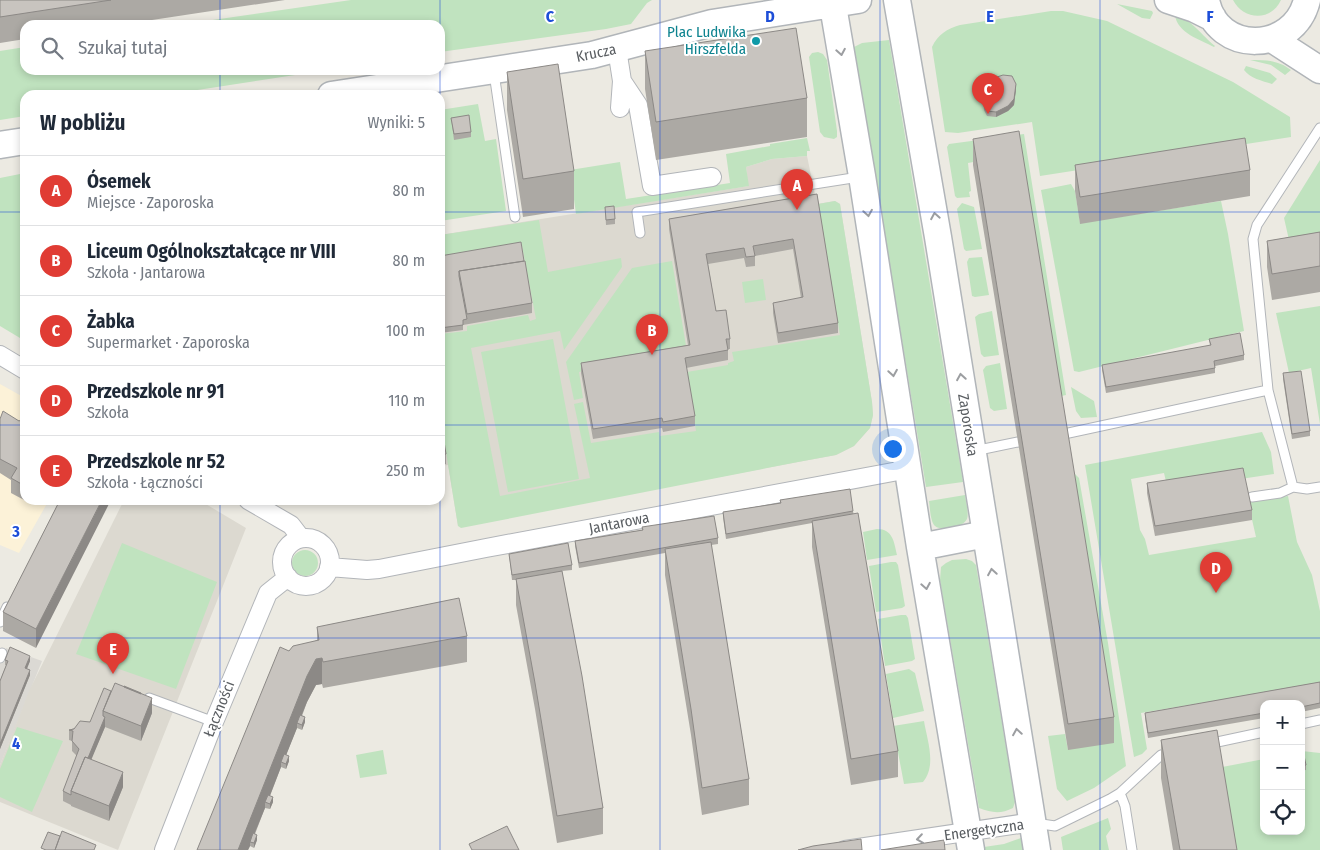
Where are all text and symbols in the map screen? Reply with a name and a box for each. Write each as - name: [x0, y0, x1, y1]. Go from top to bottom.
- text: C: [546, 7, 555, 26]
- text: D: [765, 7, 775, 26]
- text: E: [986, 7, 994, 26]
- text: F: [1206, 7, 1214, 26]
- search box: [20, 20, 445, 75]
- place label: Plac Ludwika Hirszfelda: [667, 23, 746, 58]
- icon: search: [38, 34, 66, 62]
- marker: Plac Ludwika Hirszfelda: [750, 35, 762, 47]
- text: Szukaj tutaj: [78, 36, 168, 59]
- street label: Krucza: [574, 40, 618, 66]
- one-way arrow: [835, 48, 845, 57]
- pin: C: [972, 73, 1004, 114]
- text: W pobliżu: [40, 110, 125, 136]
- text: Wyniki: 5: [367, 113, 425, 132]
- pin: A: [781, 169, 813, 210]
- text: Ósemek: [87, 170, 151, 193]
- text: A: [52, 181, 60, 200]
- text: 80 m: [393, 181, 425, 200]
- text: Miejsce · Zaporoska: [87, 193, 214, 212]
- one-way arrow: [862, 208, 872, 217]
- one-way arrow: [930, 212, 940, 221]
- text: Liceum Ogólnokształcące nr VIII: [87, 240, 336, 263]
- text: B: [52, 251, 60, 270]
- text: 80 m: [393, 251, 425, 270]
- text: Szkoła · Jantarowa: [87, 263, 205, 282]
- text: Żabka: [87, 310, 135, 333]
- pin: B: [636, 314, 668, 355]
- text: C: [52, 321, 60, 340]
- text: 100 m: [386, 321, 425, 340]
- text: Supermarket · Zaporoska: [87, 333, 250, 352]
- one-way arrow: [887, 370, 898, 378]
- one-way arrow: [956, 372, 966, 381]
- text: Przedszkole nr 91: [87, 380, 224, 403]
- text: D: [51, 391, 61, 410]
- text: 110 m: [388, 391, 425, 410]
- street label: Zaporoska: [954, 392, 982, 458]
- text: Szkoła: [87, 403, 129, 422]
- your location: [880, 436, 906, 462]
- text: Przedszkole nr 52: [87, 450, 225, 473]
- text: E: [52, 461, 60, 480]
- text: 250 m: [386, 461, 425, 480]
- text: Szkoła · Łączności: [87, 473, 203, 492]
- street label: Jantarowa: [587, 508, 651, 538]
- text: 3: [11, 522, 20, 541]
- pin: D: [1200, 552, 1232, 593]
- one-way arrow: [987, 567, 997, 576]
- one-way arrow: [921, 581, 931, 590]
- pin: E: [97, 633, 129, 674]
- street label: Łączności: [200, 678, 238, 740]
- map controls: [1260, 700, 1305, 835]
- button: +: [1260, 700, 1305, 745]
- one-way arrow: [1013, 728, 1023, 737]
- text: 4: [12, 734, 20, 753]
- button: −: [1260, 745, 1305, 790]
- button: locate: [1260, 790, 1305, 835]
- street label: Energetyczna: [943, 815, 1025, 845]
- one-way arrow: [915, 833, 923, 844]

